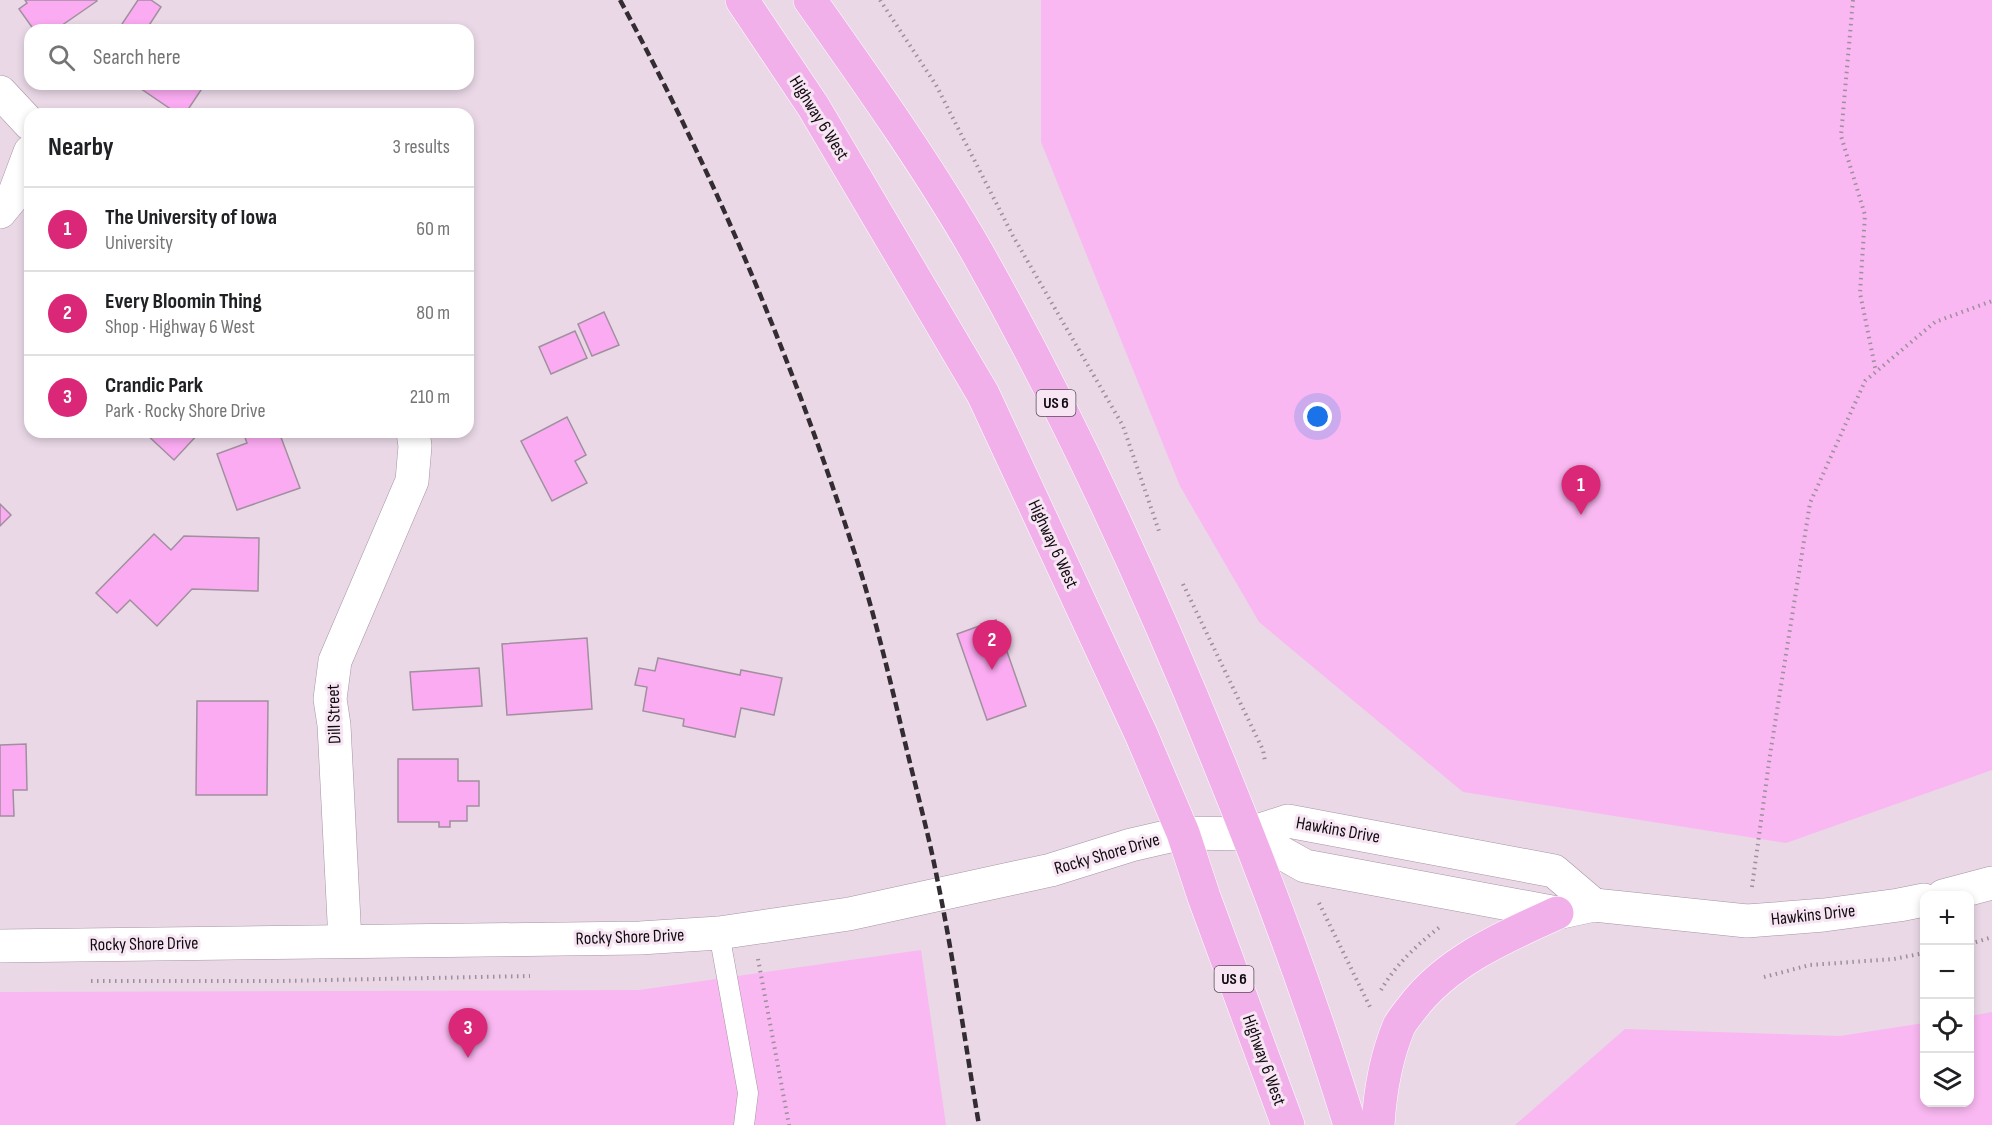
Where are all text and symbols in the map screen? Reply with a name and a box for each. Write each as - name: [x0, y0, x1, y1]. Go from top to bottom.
- search box: [24, 24, 474, 90]
- icon: search: [45, 41, 78, 74]
- text: Search here: [93, 44, 180, 71]
- street label: Highway 6 West: [785, 72, 853, 164]
- text: Nearby: [48, 132, 114, 163]
- text: 3 results: [393, 135, 450, 159]
- text: The University of Iowa: [105, 204, 277, 231]
- text: 1: [64, 217, 71, 241]
- text: 60 m: [416, 217, 450, 241]
- text: University: [105, 231, 173, 255]
- text: Every Bloomin Thing: [105, 288, 262, 315]
- text: 2: [63, 301, 72, 325]
- text: 80 m: [416, 301, 450, 325]
- text: Shop · Highway 6 West: [105, 315, 255, 339]
- text: Crandic Park: [105, 372, 203, 399]
- text: 3: [63, 385, 72, 409]
- text: 210 m: [410, 385, 450, 409]
- road number: US 6: [1036, 390, 1076, 416]
- text: Park · Rocky Shore Drive: [105, 399, 265, 423]
- your location: [1303, 402, 1332, 431]
- pin: 1: [1562, 466, 1600, 515]
- street label: Highway 6 West: [1023, 496, 1083, 592]
- pin: 2: [972, 620, 1012, 670]
- street label: Dill Street: [322, 683, 346, 744]
- street label: Hawkins Drive: [1294, 812, 1382, 848]
- street label: Rocky Shore Drive: [1052, 829, 1162, 879]
- map controls: [1920, 891, 1974, 1107]
- button: +: [1920, 891, 1974, 945]
- street label: Hawkins Drive: [1770, 900, 1856, 930]
- street label: Rocky Shore Drive: [575, 925, 685, 949]
- street label: Rocky Shore Drive: [89, 933, 199, 955]
- button: −: [1920, 945, 1974, 999]
- road number: US 6: [1214, 966, 1254, 992]
- button: locate: [1920, 999, 1974, 1053]
- pin: 3: [448, 1008, 488, 1058]
- street label: Highway 6 West: [1238, 1012, 1290, 1109]
- button: layers: [1920, 1053, 1974, 1107]

